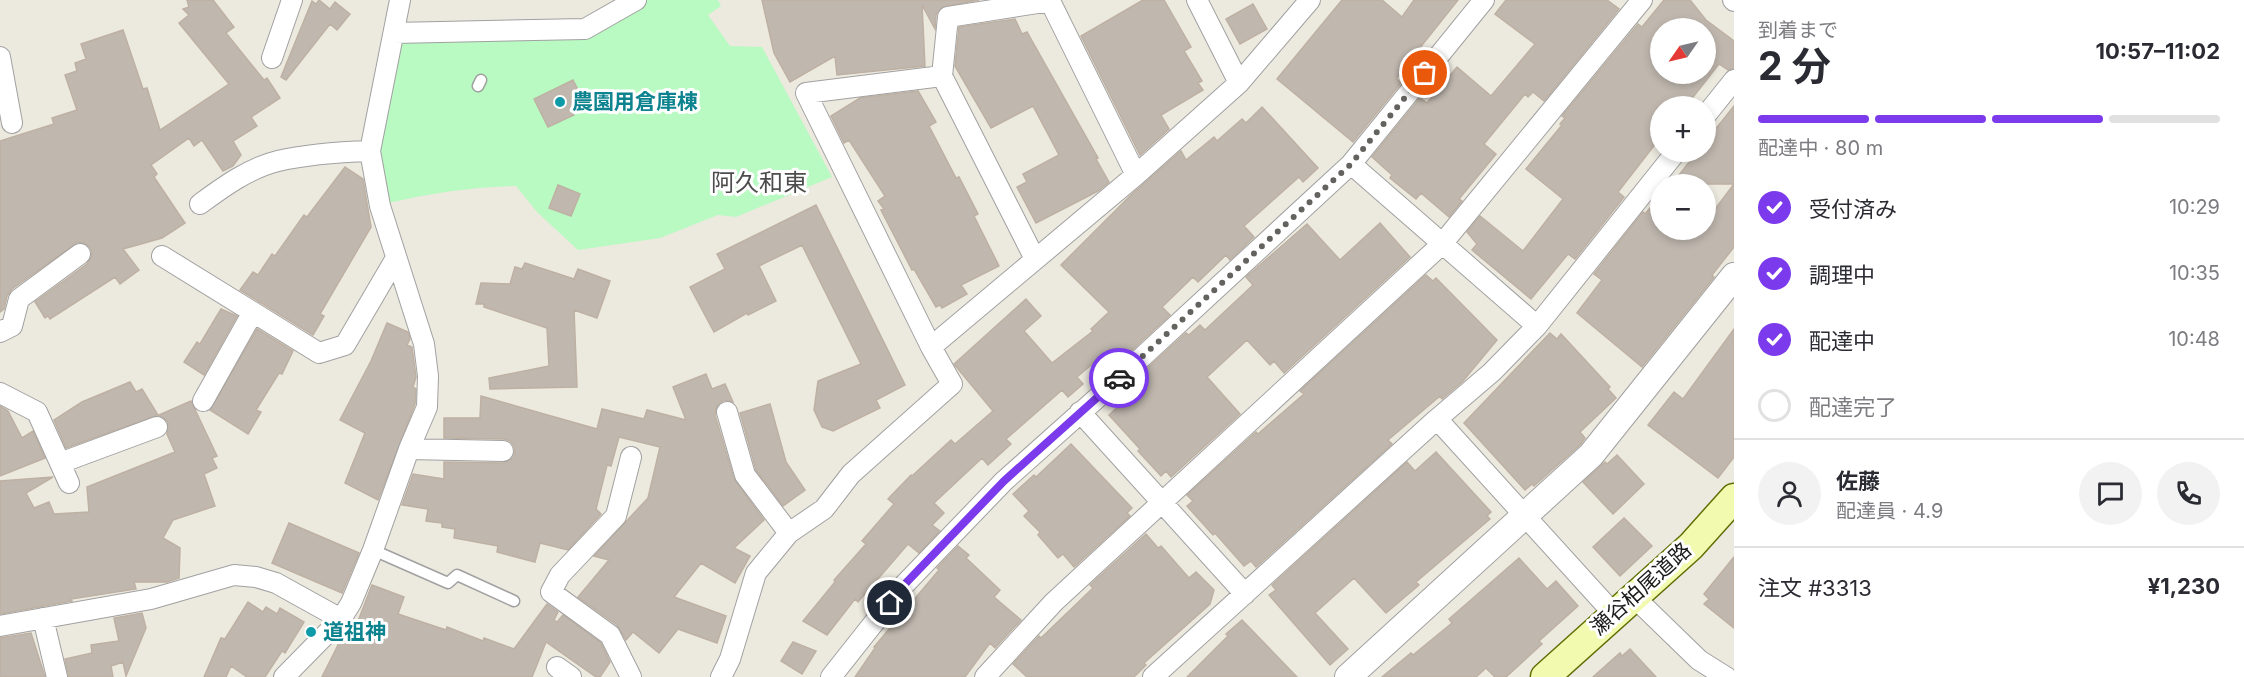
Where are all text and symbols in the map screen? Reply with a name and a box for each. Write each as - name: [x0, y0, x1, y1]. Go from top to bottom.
- north arrow: [1650, 18, 1716, 84]
- map controls: [1650, 18, 1716, 240]
- text: 到着まで: [1758, 18, 1838, 42]
- text: 10:57–11:02: [2095, 38, 2220, 64]
- text: 2 分: [1758, 42, 1831, 89]
- pin: [1399, 47, 1450, 98]
- icon: bag: [1408, 56, 1441, 89]
- place label: 農園用倉庫棟: [572, 89, 698, 114]
- marker: 農園用倉庫棟: [553, 95, 567, 109]
- button: +: [1650, 96, 1716, 162]
- text: 配達中 · 80 m: [1758, 136, 1883, 160]
- district label: 阿久和東: [711, 168, 807, 197]
- button: −: [1650, 174, 1716, 240]
- icon: check: [1758, 191, 1791, 224]
- text: 10:29: [2169, 195, 2220, 219]
- text: 受付済み: [1809, 196, 1897, 222]
- icon: check: [1758, 257, 1791, 290]
- text: 10:35: [2169, 261, 2220, 285]
- text: 調理中: [1809, 262, 1875, 288]
- icon: check: [1758, 323, 1791, 356]
- text: 10:48: [2168, 327, 2220, 351]
- text: 配達中: [1809, 328, 1875, 354]
- courier: [1089, 348, 1149, 408]
- icon: car: [1103, 362, 1136, 395]
- text: 配達完了: [1809, 394, 1897, 420]
- button: person: [1758, 462, 1821, 525]
- button: chat: [2079, 462, 2142, 525]
- button: phone: [2157, 462, 2220, 525]
- text: 佐藤: [1836, 468, 1880, 494]
- text: 配達員 · 4.9: [1836, 499, 1943, 523]
- street label: 瀬谷柏尾道路: [1585, 537, 1696, 640]
- text: ¥1,230: [2148, 573, 2220, 599]
- text: 注文 #3313: [1758, 575, 1872, 601]
- pin: [864, 577, 915, 628]
- icon: home: [873, 586, 906, 619]
- place label: 道祖神: [323, 619, 386, 644]
- marker: 道祖神: [304, 625, 318, 639]

